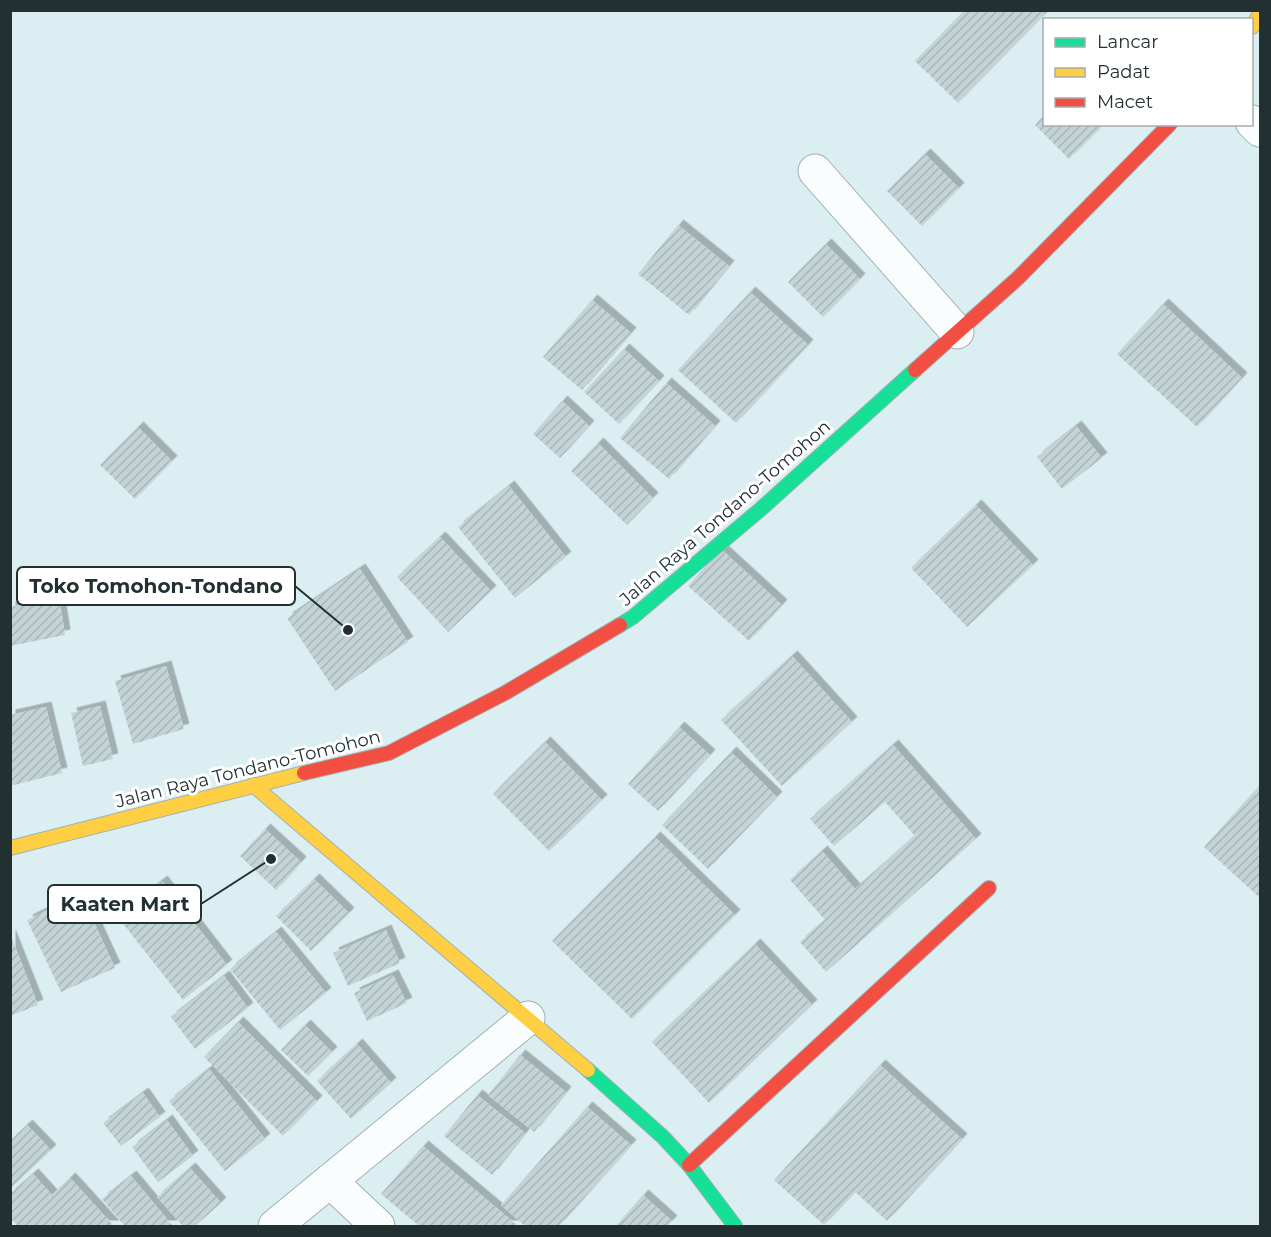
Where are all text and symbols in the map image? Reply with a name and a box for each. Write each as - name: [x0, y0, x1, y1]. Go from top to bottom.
- legend: [1043, 18, 1253, 126]
- text: Lancar: [1097, 31, 1158, 53]
- text: Padat: [1097, 61, 1150, 83]
- text: Macet: [1097, 91, 1153, 113]
- street label: Jalan Raya Tondano-Tomohon: [614, 415, 835, 611]
- callout: Toko Tomohon-Tondano: [17, 567, 295, 605]
- text: Toko Tomohon-Tondano: [29, 574, 283, 598]
- street label: Jalan Raya Tondano-Tomohon: [112, 725, 383, 813]
- callout: Kaaten Mart: [48, 885, 201, 923]
- text: Kaaten Mart: [61, 892, 190, 916]

